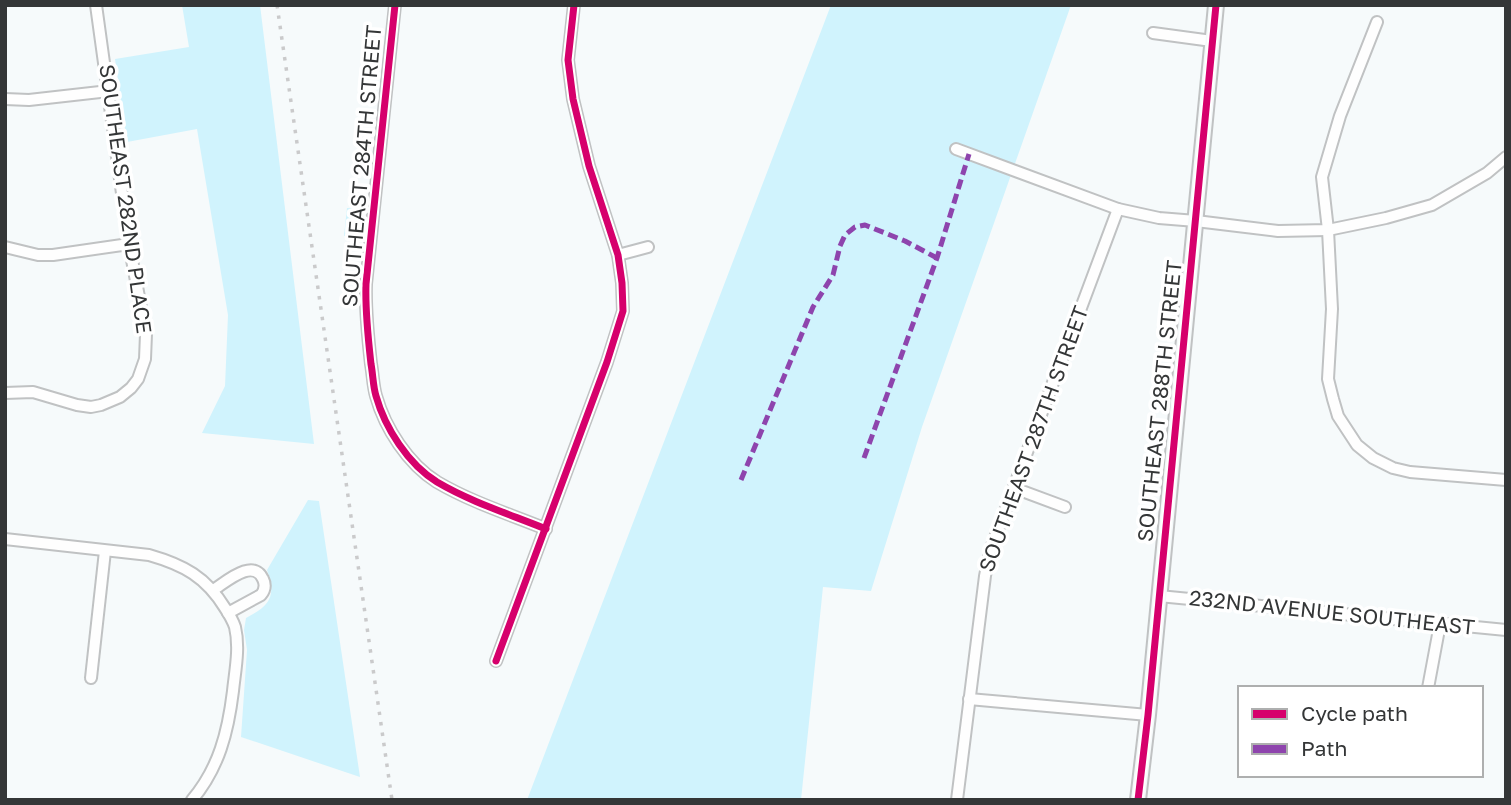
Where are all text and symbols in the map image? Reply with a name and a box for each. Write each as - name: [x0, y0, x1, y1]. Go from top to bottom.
- street label: SOUTHEAST 284TH STREET: [336, 24, 386, 308]
- street label: SOUTHEAST 282ND PLACE: [94, 63, 158, 335]
- street label: SOUTHEAST 288TH STREET: [1131, 259, 1187, 543]
- street label: SOUTHEAST 287TH STREET: [973, 302, 1093, 575]
- street label: 232ND AVENUE SOUTHEAST: [1188, 584, 1476, 640]
- legend: [1238, 686, 1483, 777]
- text: Cycle path: [1301, 700, 1408, 726]
- text: Path: [1301, 735, 1348, 761]

